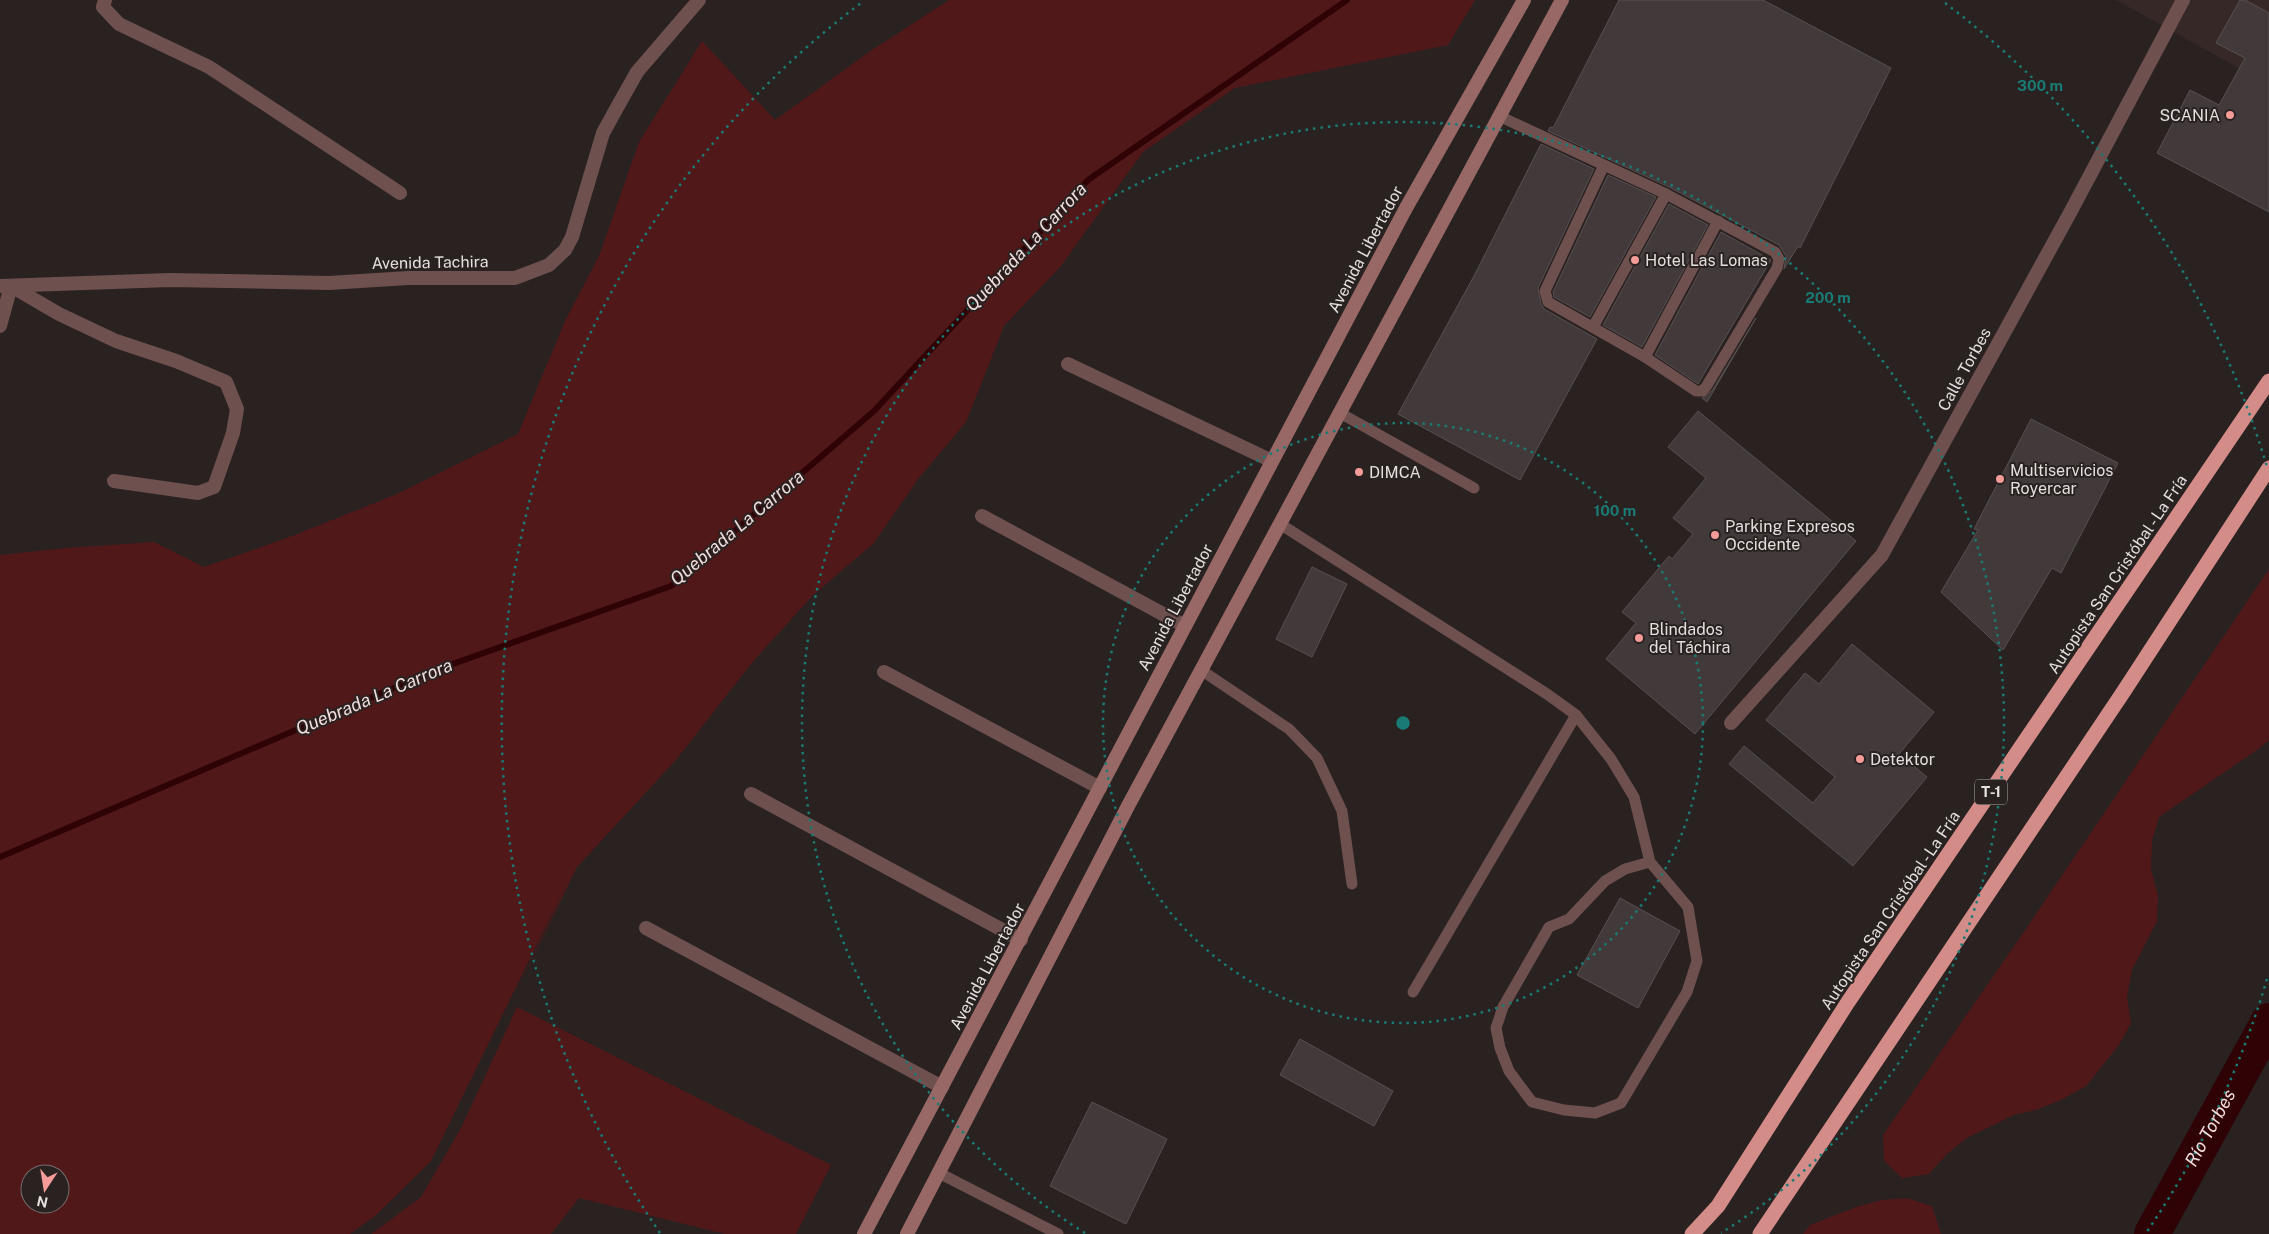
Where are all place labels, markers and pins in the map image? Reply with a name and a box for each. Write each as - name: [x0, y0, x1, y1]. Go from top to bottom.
- place label: SCANIA: [2159, 106, 2220, 125]
- marker: SCANIA: [2224, 109, 2236, 121]
- place label: Hotel Las Lomas: [1645, 251, 1768, 270]
- marker: Hotel Las Lomas: [1629, 254, 1641, 266]
- place label: Multiservicios Royercar: [2010, 461, 2113, 498]
- place label: DIMCA: [1369, 463, 1421, 482]
- marker: DIMCA: [1353, 466, 1365, 478]
- marker: Multiservicios Royercar: [1994, 473, 2006, 485]
- place label: Parking Expresos Occidente: [1725, 517, 1855, 554]
- marker: Parking Expresos Occidente: [1709, 529, 1721, 541]
- place label: Blindados del Táchira: [1649, 620, 1730, 657]
- marker: Blindados del Táchira: [1633, 632, 1645, 644]
- centre of rings: [1394, 714, 1412, 732]
- place label: Detektor: [1870, 750, 1935, 769]
- marker: Detektor: [1854, 753, 1866, 765]

